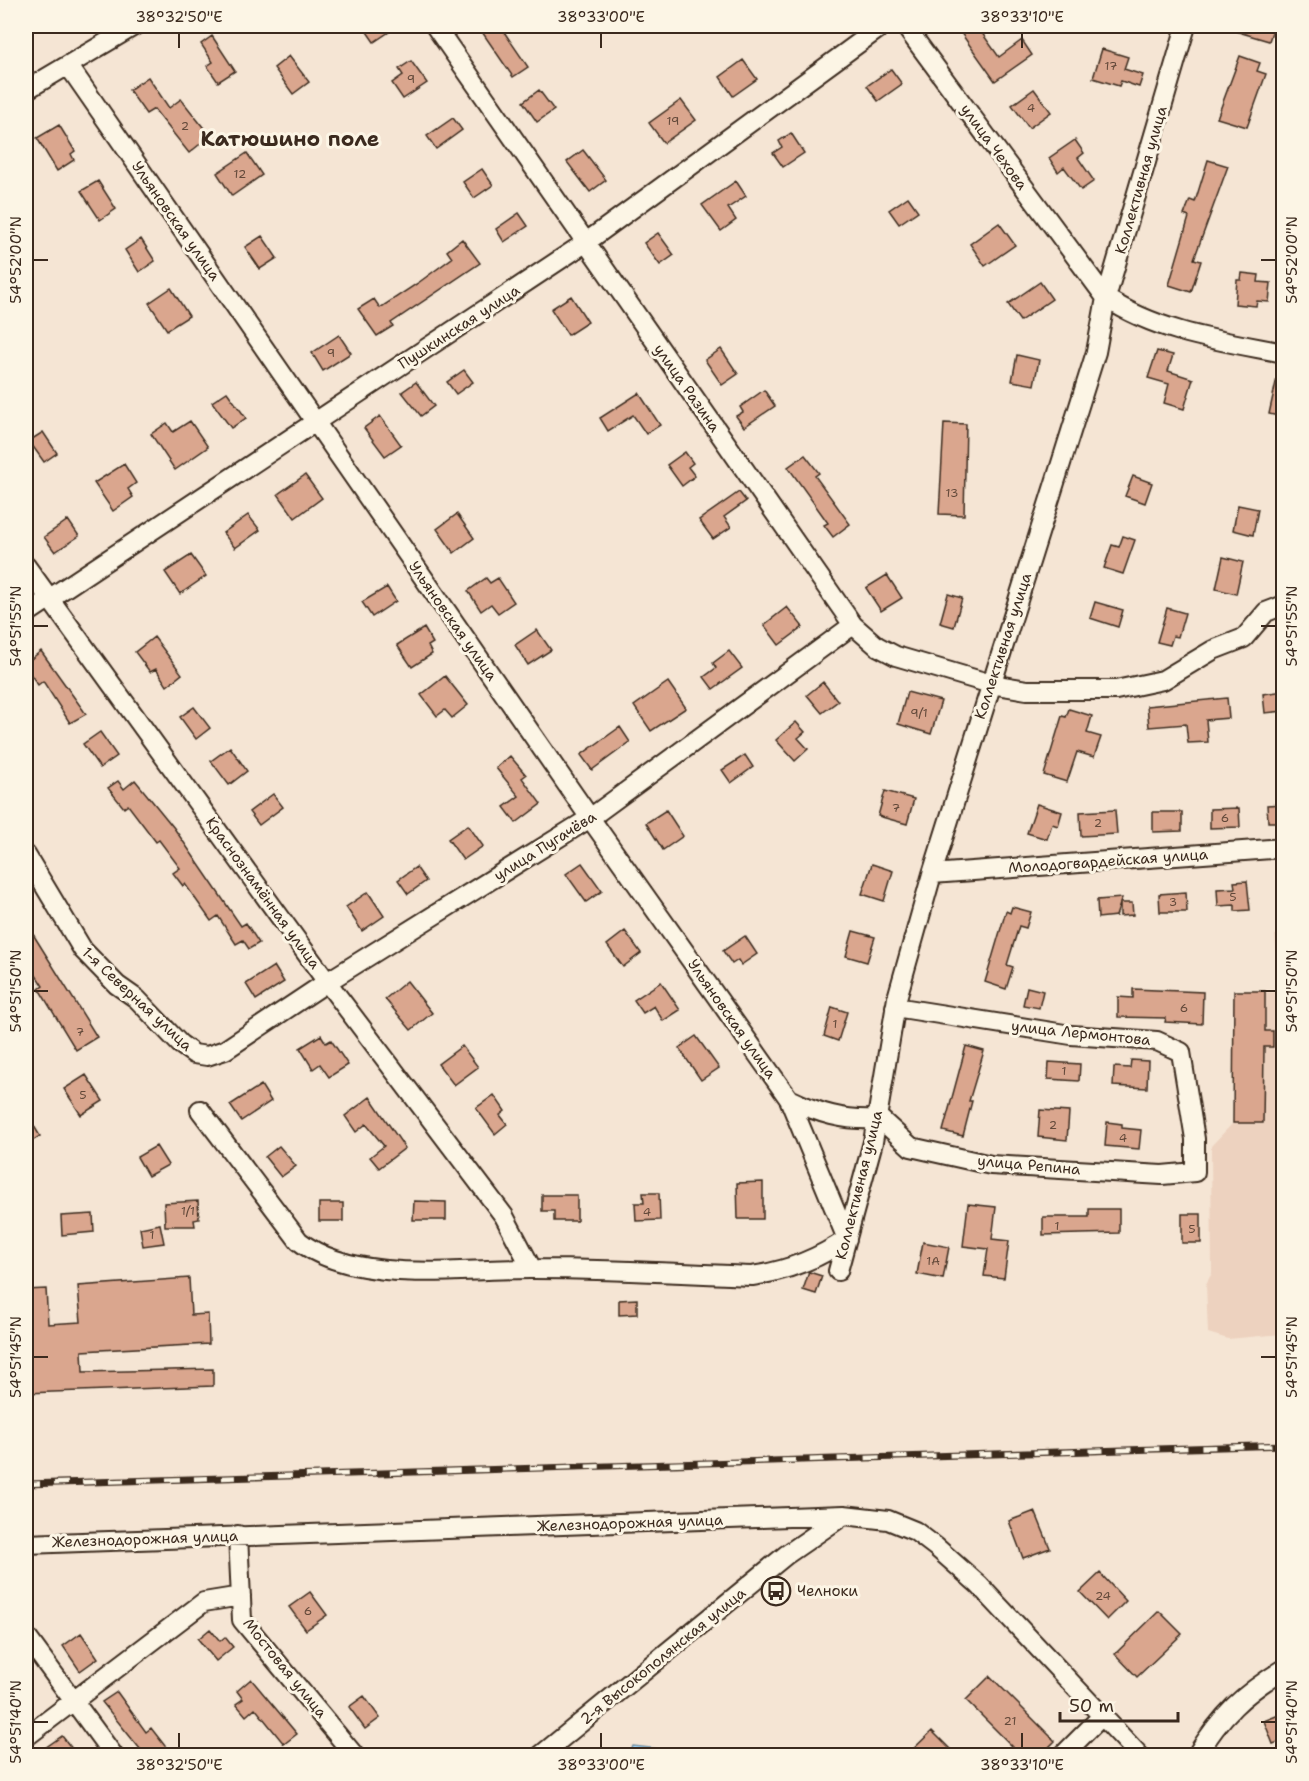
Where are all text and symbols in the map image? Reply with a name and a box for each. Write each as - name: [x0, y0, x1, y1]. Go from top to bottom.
- text: 38°32'50"E: [135, 7, 223, 27]
- text: 38°33'00"E: [557, 7, 645, 27]
- text: 38°33'10"E: [980, 7, 1064, 27]
- house number: 17: [1105, 58, 1117, 74]
- house number: 9: [407, 71, 415, 87]
- street label: улица Чехова: [956, 100, 1032, 195]
- house number: 4: [1027, 100, 1035, 116]
- street label: Коллективная улица: [1110, 103, 1172, 256]
- house number: 19: [667, 113, 679, 129]
- house number: 2: [181, 118, 189, 134]
- district label: Катюшино поле: [201, 125, 379, 153]
- street label: Ульяновская улица: [127, 157, 225, 285]
- house number: 12: [234, 166, 246, 182]
- text: 54°52'00"N: [6, 216, 26, 304]
- text: 54°52'00"N: [1282, 216, 1302, 304]
- street label: Пушкинская улица: [394, 280, 524, 374]
- street label: улица Разина: [649, 340, 725, 436]
- house number: 9: [327, 345, 335, 361]
- house number: 13: [946, 485, 958, 501]
- street label: Ульяновская улица: [404, 557, 502, 685]
- street label: Коллективная улица: [970, 569, 1036, 722]
- text: 54°51'55"N: [6, 585, 26, 667]
- text: 54°51'55"N: [1282, 585, 1302, 667]
- house number: 9/1: [910, 705, 928, 721]
- house number: 7: [892, 800, 900, 816]
- street label: улица Пугачёва: [490, 806, 601, 886]
- house number: 6: [1221, 810, 1229, 826]
- street label: Краснознамённая улица: [201, 813, 325, 973]
- house number: 2: [1094, 815, 1102, 831]
- street label: Молодогвардейская улица: [1007, 844, 1209, 878]
- house number: 5: [1229, 889, 1237, 905]
- house number: 3: [1169, 894, 1177, 910]
- street label: 1-я Северная улица: [77, 943, 197, 1056]
- text: 54°51'50"N: [6, 950, 26, 1032]
- text: 54°51'50"N: [1282, 950, 1302, 1032]
- street label: Ульяновская улица: [683, 955, 781, 1083]
- house number: 6: [1180, 1000, 1188, 1016]
- house number: 1: [832, 1016, 838, 1032]
- street label: улица Лермонтова: [1010, 1016, 1152, 1050]
- house number: 7: [76, 1024, 84, 1040]
- house number: 1: [1061, 1063, 1067, 1079]
- house number: 5: [79, 1087, 87, 1103]
- street label: Коллективная улица: [831, 1108, 887, 1262]
- house number: 2: [1049, 1117, 1057, 1133]
- house number: 4: [1119, 1130, 1127, 1146]
- street label: улица Репина: [977, 1151, 1082, 1180]
- house number: 1/1: [181, 1203, 195, 1219]
- house number: 4: [643, 1204, 651, 1220]
- house number: 1: [1054, 1218, 1060, 1234]
- house number: 5: [1188, 1221, 1196, 1237]
- house number: 1: [149, 1227, 155, 1243]
- house number: 1А: [926, 1253, 940, 1269]
- text: 54°51'45"N: [6, 1316, 26, 1398]
- text: 54°51'45"N: [1282, 1316, 1302, 1398]
- street label: Железнодорожная улица: [537, 1510, 724, 1536]
- street label: Железнодорожная улица: [52, 1526, 239, 1552]
- bus stop icon: Челноки: [760, 1575, 792, 1607]
- place label: Челноки: [797, 1581, 858, 1601]
- street label: 2-я Высокополянская улица: [576, 1583, 750, 1729]
- house number: 24: [1095, 1588, 1111, 1604]
- house number: 6: [304, 1603, 312, 1619]
- street label: Мостовая улица: [239, 1614, 332, 1723]
- text: 54°51'40"N: [6, 1680, 26, 1764]
- text: 54°51'40"N: [1282, 1680, 1302, 1764]
- scale bar: [1060, 1685, 1178, 1723]
- text: 50 m: [1069, 1694, 1114, 1718]
- house number: 21: [1004, 1713, 1016, 1729]
- text: 38°32'50"E: [135, 1755, 223, 1775]
- text: 38°33'00"E: [557, 1755, 645, 1775]
- text: 38°33'10"E: [980, 1755, 1064, 1775]

